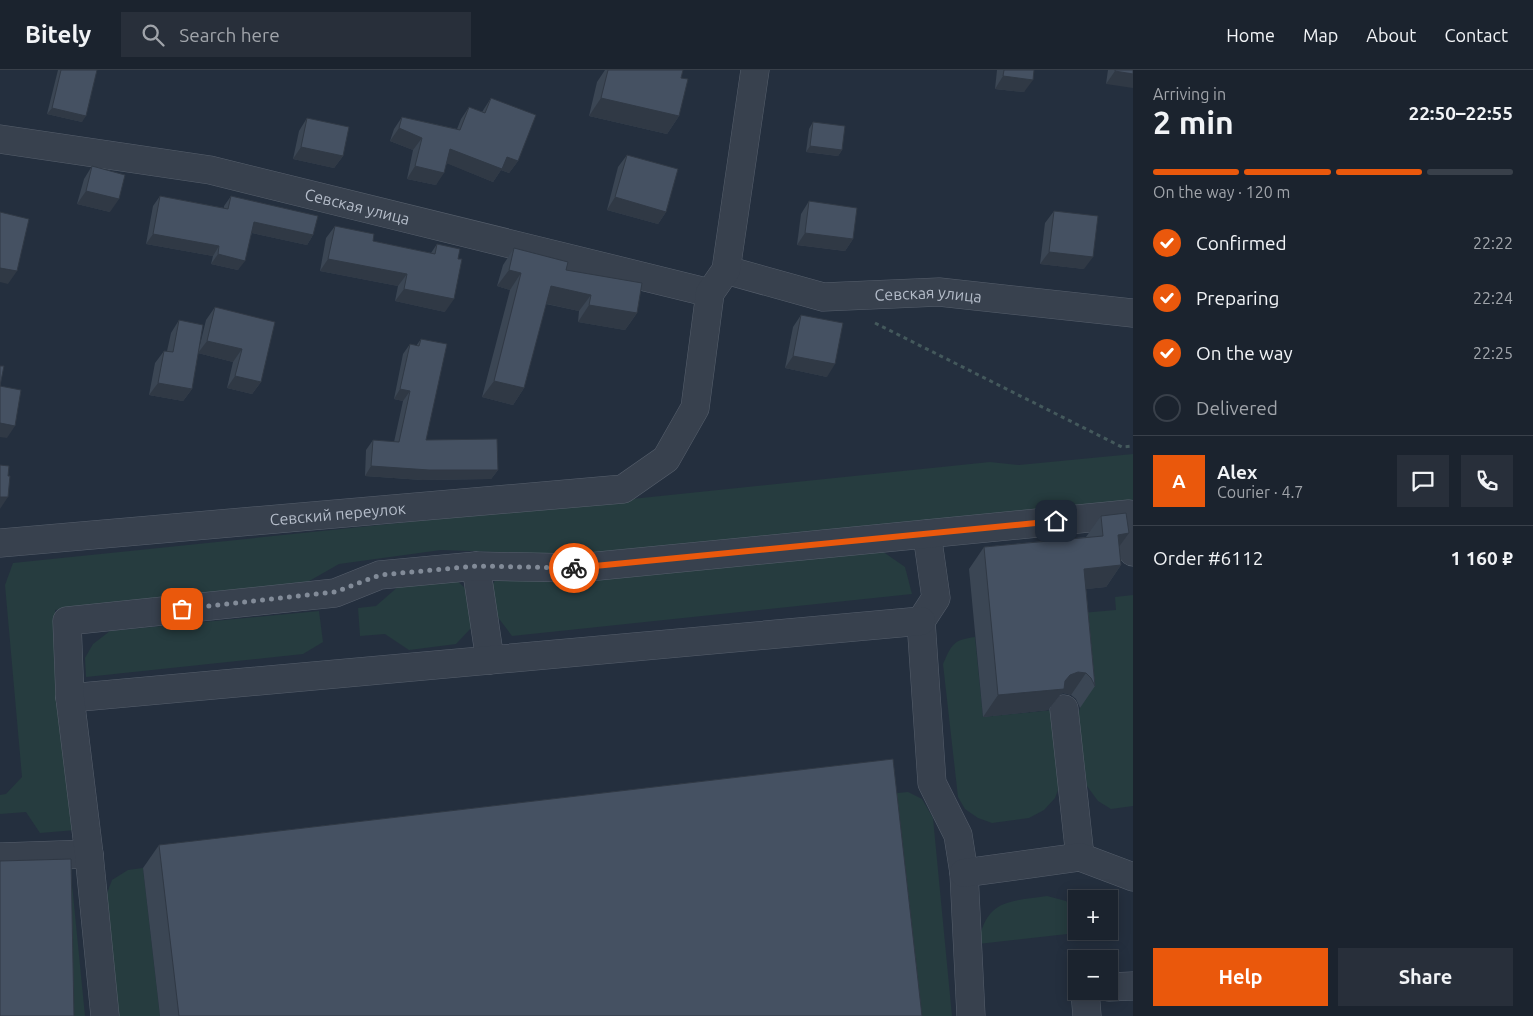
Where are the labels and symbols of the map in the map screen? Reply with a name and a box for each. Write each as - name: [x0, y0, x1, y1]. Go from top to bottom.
- street label: Севская улица: [303, 185, 412, 228]
- street label: Севская улица: [874, 283, 983, 306]
- street label: Севский переулок: [269, 499, 407, 529]
- pin: [1035, 500, 1077, 542]
- courier: [549, 543, 599, 593]
- pin: [161, 588, 203, 630]

